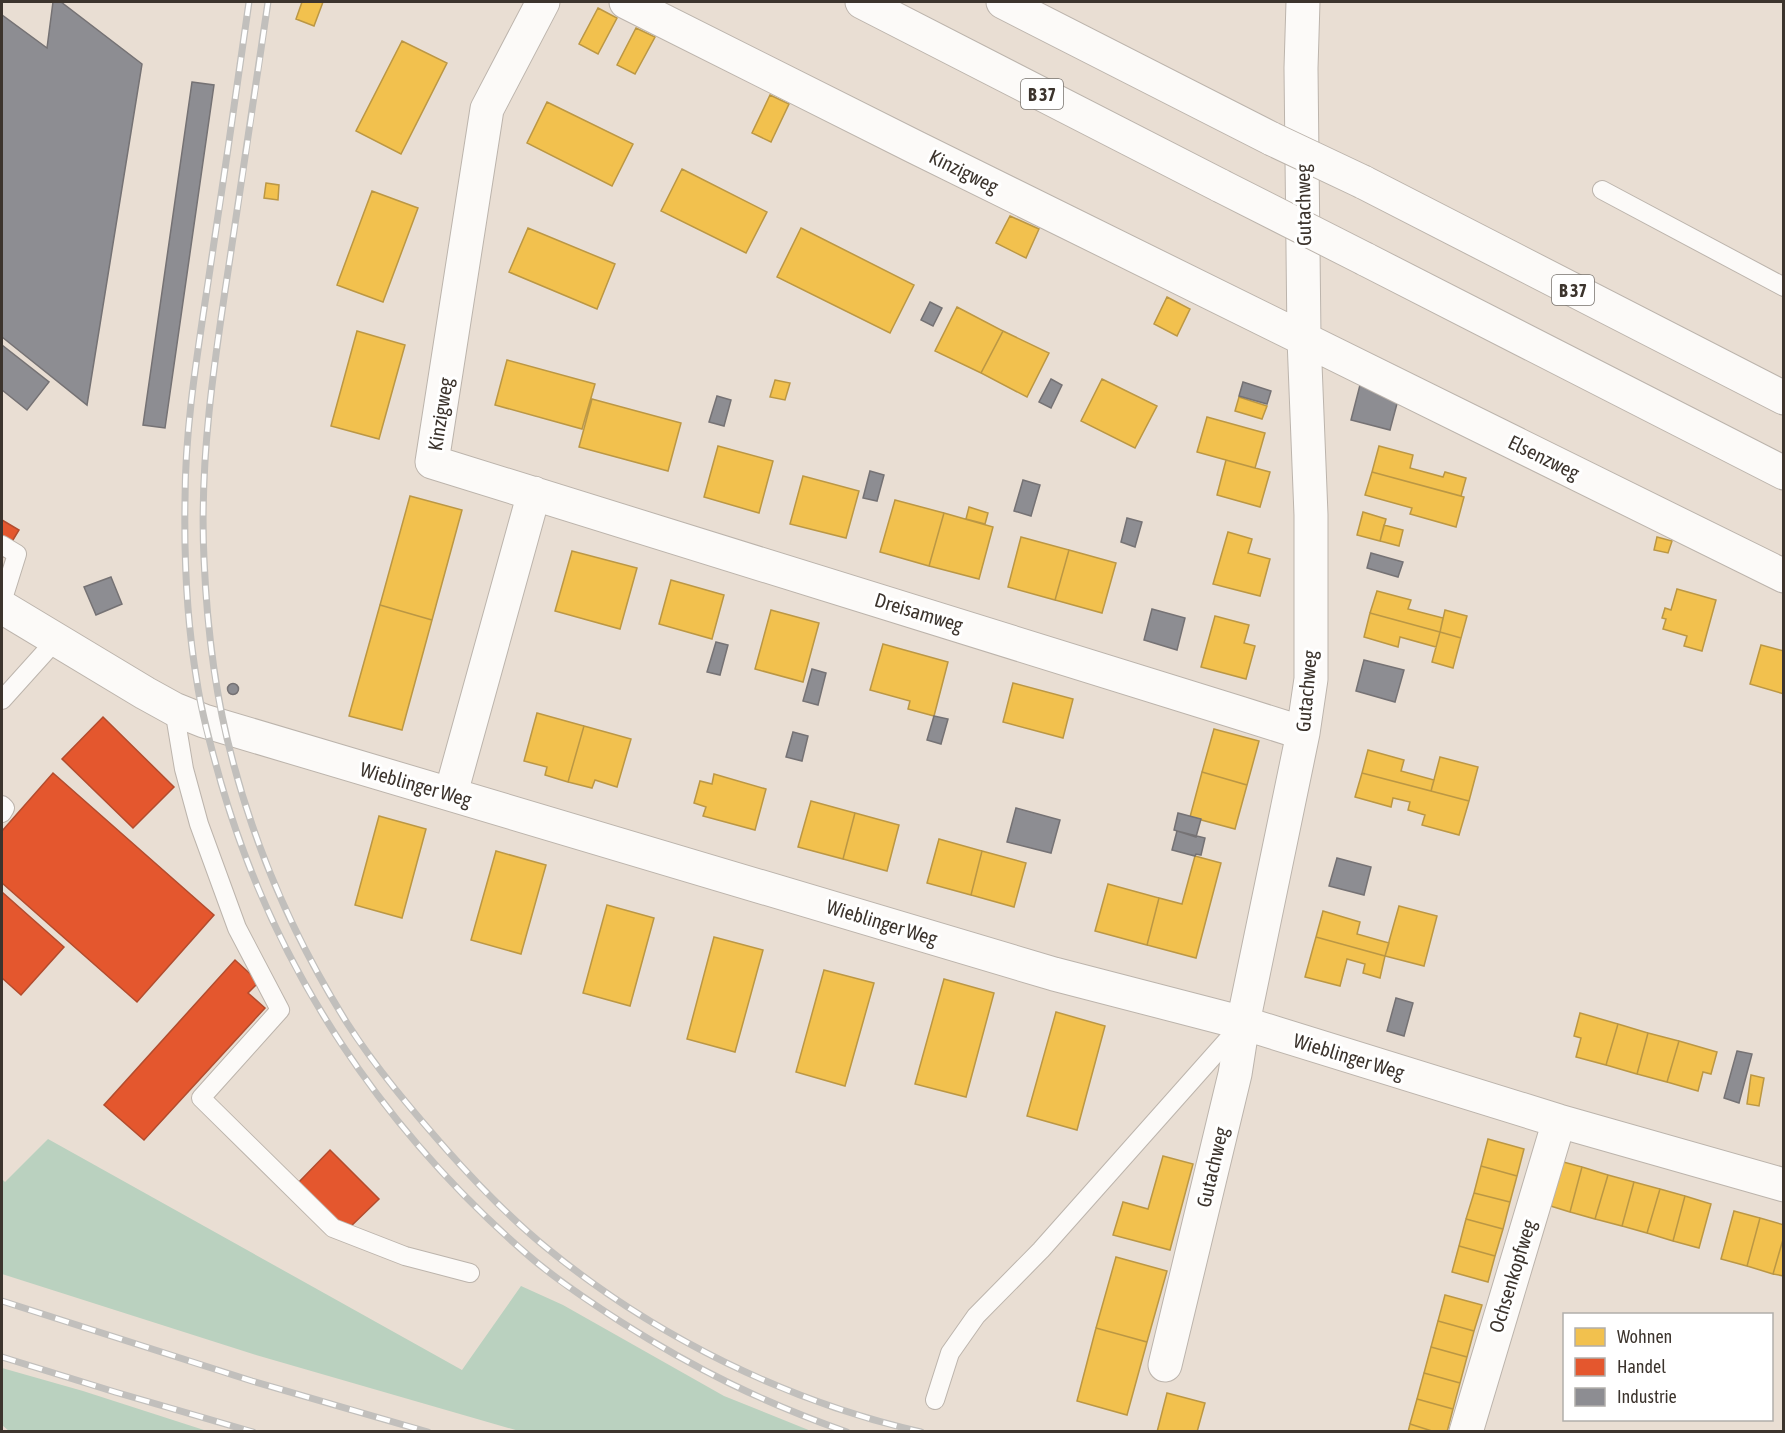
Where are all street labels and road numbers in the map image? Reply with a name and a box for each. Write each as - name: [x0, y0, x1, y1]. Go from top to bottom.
- road number: B 37: [1021, 79, 1063, 109]
- street label: Kinzigweg: [926, 144, 1003, 198]
- street label: Gutachweg: [1291, 163, 1315, 246]
- road number: B 37: [1552, 275, 1594, 305]
- street label: Kinzigweg: [423, 375, 457, 452]
- street label: Elsenzweg: [1505, 430, 1584, 484]
- street label: Dreisamweg: [872, 588, 966, 636]
- street label: Gutachweg: [1291, 649, 1321, 733]
- street label: Wieblinger Weg: [358, 757, 475, 811]
- street label: Wieblinger Weg: [824, 894, 941, 950]
- street label: Wieblinger Weg: [1291, 1028, 1408, 1084]
- street label: Gutachweg: [1192, 1124, 1232, 1209]
- street label: Ochsenkopfweg: [1484, 1216, 1540, 1335]

